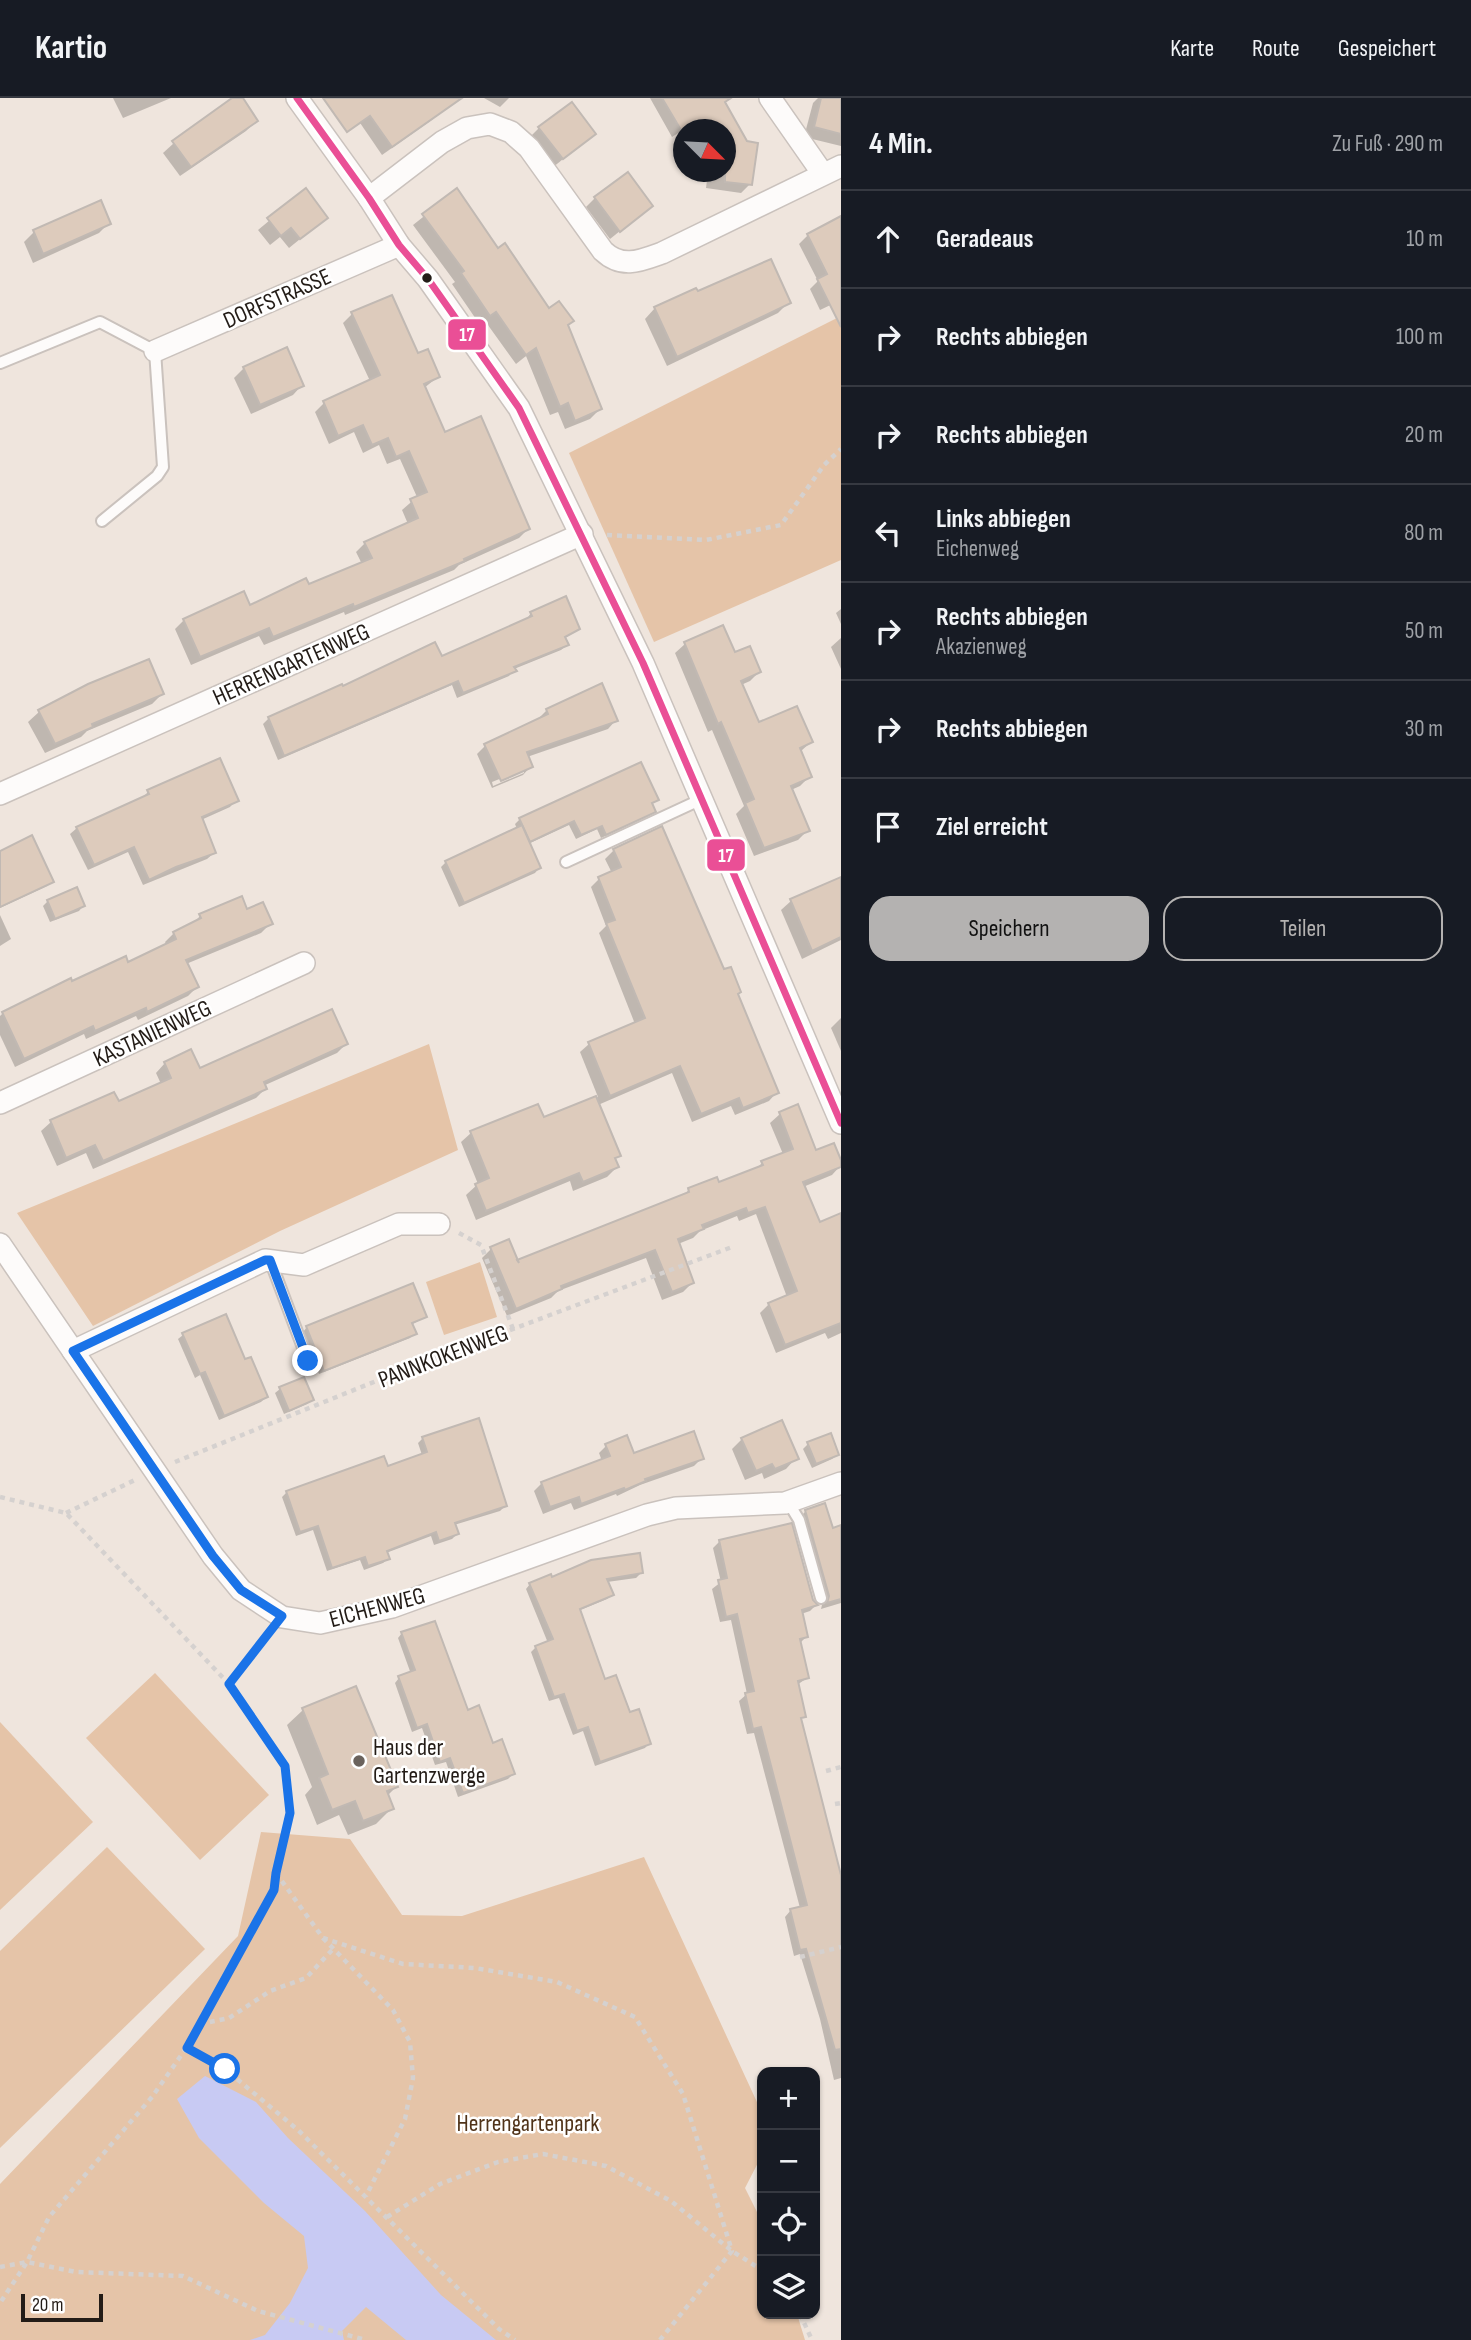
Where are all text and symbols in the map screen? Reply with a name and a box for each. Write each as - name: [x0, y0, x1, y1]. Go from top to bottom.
- text: Kartio: [35, 28, 107, 68]
- text: Karte: [1170, 34, 1214, 63]
- text: Route: [1252, 34, 1300, 63]
- text: Gespeichert: [1338, 34, 1436, 63]
- north arrow: [673, 119, 736, 182]
- text: 4 Min.: [869, 126, 933, 162]
- text: Zu Fuß · 290 m: [1332, 130, 1443, 158]
- icon: ahead: [869, 220, 907, 258]
- text: Geradeaus: [936, 224, 1034, 255]
- text: 10 m: [1406, 225, 1443, 253]
- street label: DORFSTRASSE: [219, 262, 336, 335]
- unlabelled marker: [420, 271, 434, 285]
- line badge: 17: [447, 318, 487, 351]
- icon: right: [869, 318, 907, 356]
- text: Rechts abbiegen: [936, 322, 1088, 353]
- text: 100 m: [1396, 323, 1443, 351]
- text: 17: [459, 324, 476, 347]
- icon: right: [869, 416, 907, 454]
- text: Rechts abbiegen: [936, 420, 1088, 451]
- text: 20 m: [1405, 421, 1443, 449]
- text: Links abbiegen: [936, 504, 1071, 535]
- icon: left: [869, 514, 907, 552]
- text: 80 m: [1404, 519, 1443, 547]
- text: Eichenweg: [936, 535, 1019, 563]
- text: Rechts abbiegen: [936, 602, 1088, 633]
- icon: right: [869, 612, 907, 650]
- street label: HERRENGARTENWEG: [208, 617, 374, 712]
- text: 50 m: [1405, 617, 1443, 645]
- text: Akazienweg: [936, 633, 1027, 661]
- icon: right: [869, 710, 907, 748]
- text: Rechts abbiegen: [936, 714, 1088, 745]
- text: 30 m: [1405, 715, 1443, 743]
- icon: arrive: [869, 808, 907, 846]
- text: Ziel erreicht: [936, 812, 1048, 843]
- line badge: 17: [706, 838, 746, 872]
- text: 17: [718, 845, 735, 868]
- button: Speichern: [869, 896, 1149, 961]
- button: Teilen: [1163, 896, 1443, 961]
- street label: KASTANIENWEG: [89, 994, 216, 1073]
- street label: PANNKOKENWEG: [374, 1318, 512, 1395]
- route end: [292, 1345, 323, 1376]
- street label: EICHENWEG: [326, 1581, 428, 1634]
- place label: Haus der Gartenzwerge: [373, 1733, 485, 1790]
- marker: Haus der Gartenzwerge: [351, 1753, 367, 1769]
- route start: [209, 2053, 240, 2084]
- map controls: [757, 2067, 820, 2319]
- button: +: [757, 2067, 820, 2130]
- park label: Herrengartenpark: [456, 2109, 600, 2138]
- button: −: [757, 2130, 820, 2193]
- button: locate: [757, 2193, 820, 2256]
- button: layers: [757, 2256, 820, 2319]
- scale bar: [21, 2291, 103, 2323]
- text: 20 m: [32, 2294, 64, 2317]

